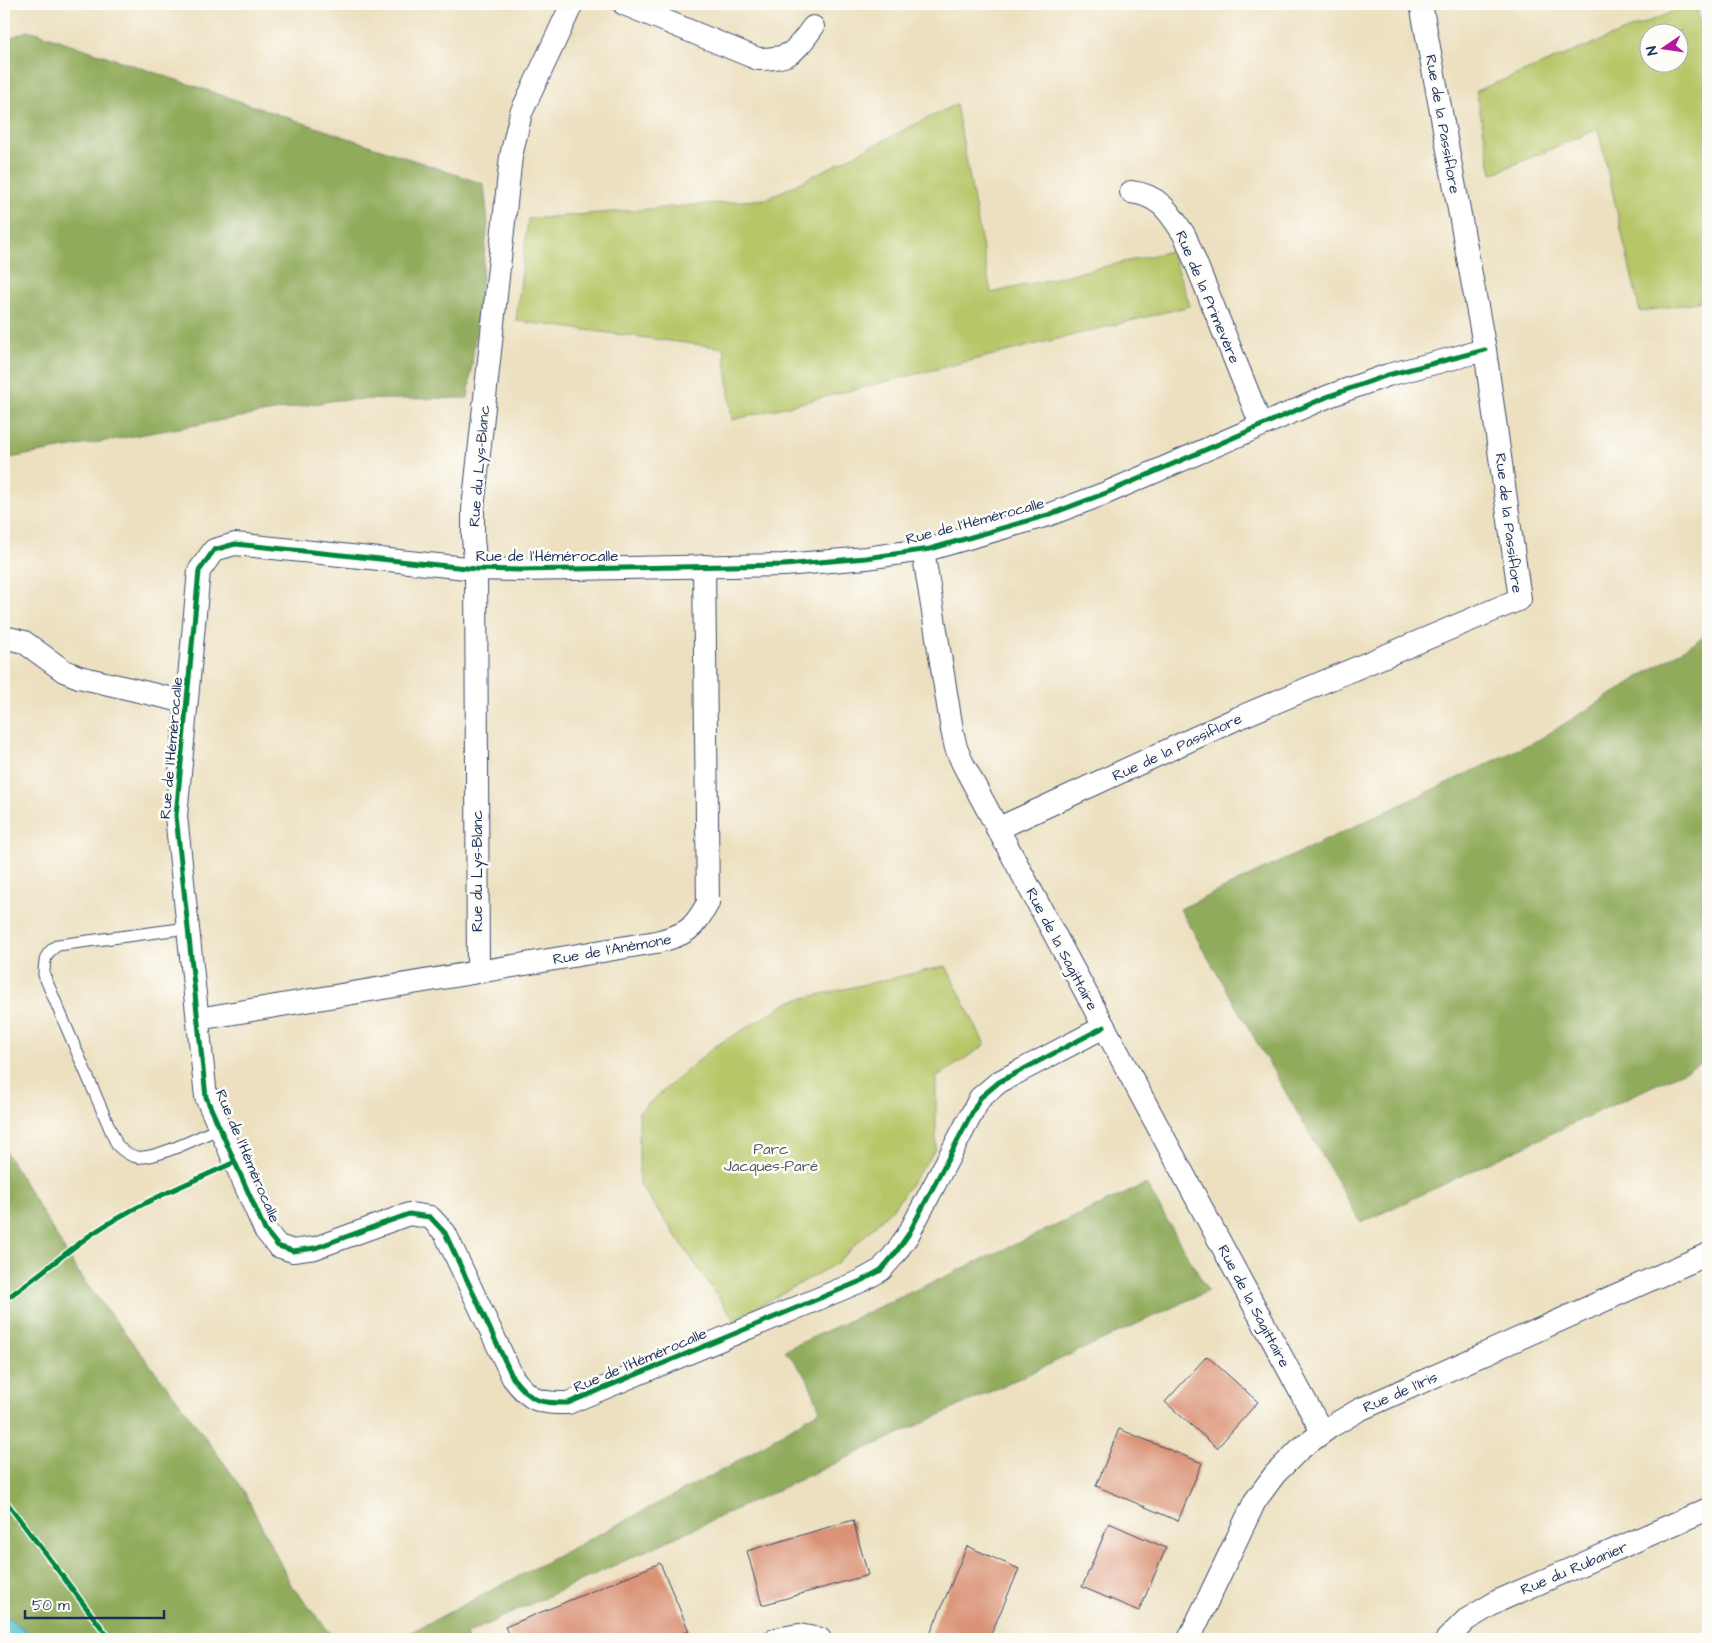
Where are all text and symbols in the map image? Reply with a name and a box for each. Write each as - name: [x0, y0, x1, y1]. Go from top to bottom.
- north arrow: [1640, 22, 1690, 72]
- text: N: [1642, 44, 1663, 57]
- street label: Rue de la Passiflore: [1420, 53, 1465, 195]
- street label: Rue de la Primevère: [1170, 228, 1245, 367]
- street label: Rue du Lys-Blanc: [464, 404, 496, 528]
- street label: Rue de la Passiflore: [1489, 452, 1528, 594]
- street label: Rue de l'Hémérocalle: [903, 493, 1047, 550]
- street label: Rue de l'Hémérocalle: [476, 546, 618, 567]
- street label: Rue de l'Hémérocalle: [155, 676, 188, 820]
- street label: Rue de la Passiflore: [1109, 708, 1245, 787]
- street label: Rue du Lys-Blanc: [467, 809, 489, 932]
- street label: Rue de la Sagittaire: [1019, 884, 1103, 1015]
- street label: Rue de l'Anémone: [551, 929, 673, 970]
- street label: Rue de l'Hémérocalle: [210, 1086, 285, 1226]
- park label: Parc Jacques-Paré: [724, 1139, 818, 1177]
- street label: Rue de la Sagittaire: [1211, 1241, 1295, 1372]
- street label: Rue de l'Hémérocalle: [570, 1323, 710, 1398]
- street label: Rue de l'Iris: [1360, 1367, 1441, 1418]
- street label: Rue du Rubanier: [1517, 1536, 1631, 1600]
- scale bar: [25, 1588, 164, 1620]
- text: 50 m: [32, 1595, 70, 1616]

